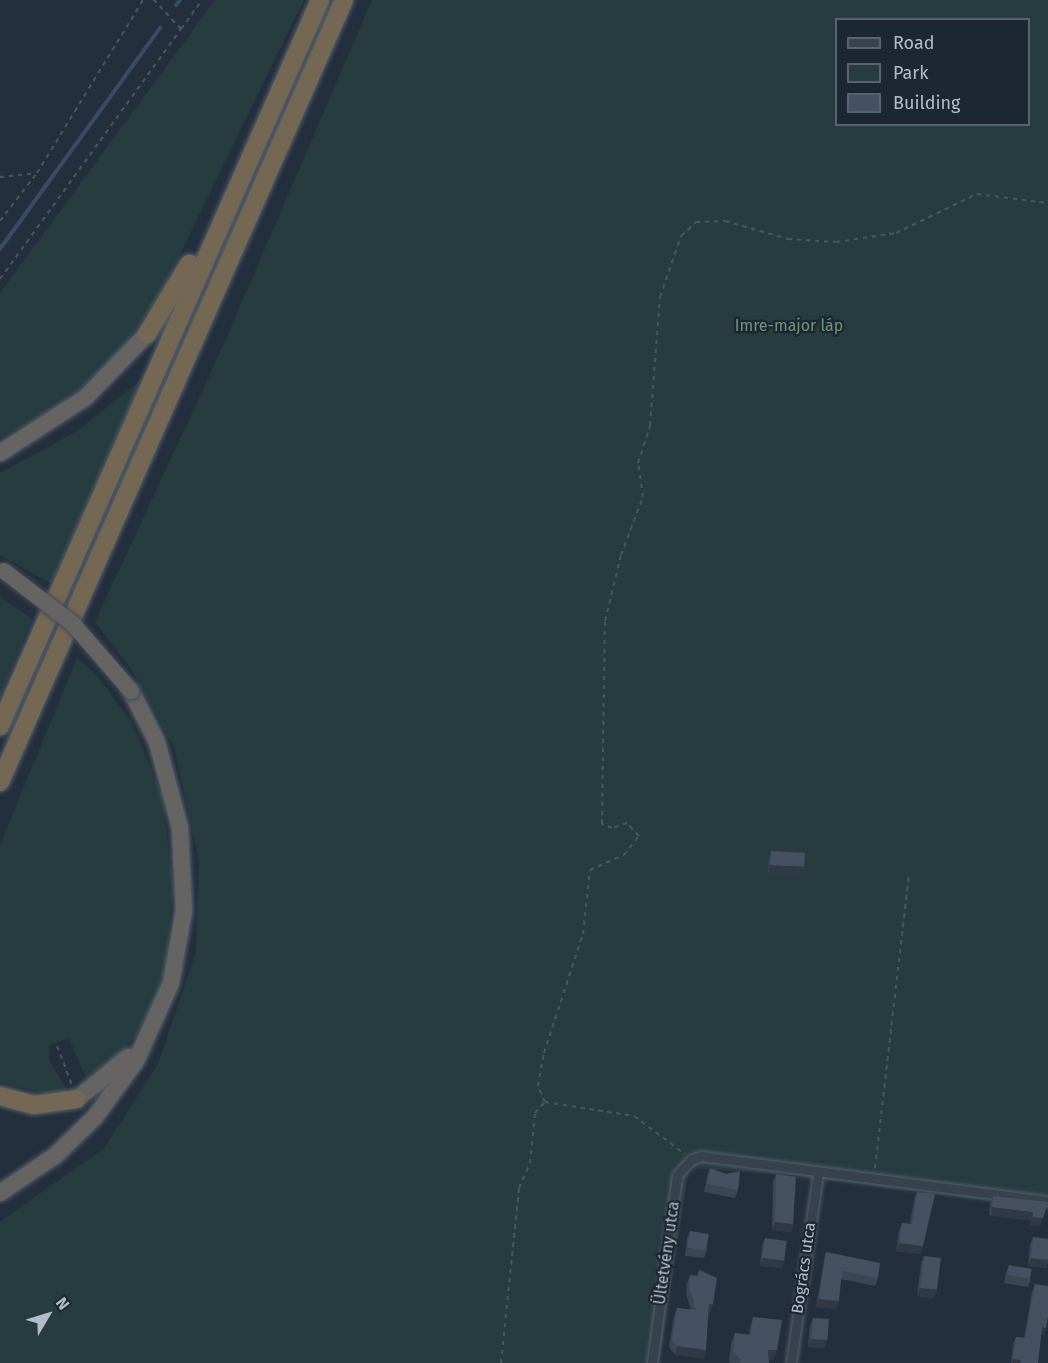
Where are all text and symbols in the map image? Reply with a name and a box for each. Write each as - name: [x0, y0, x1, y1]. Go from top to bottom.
- legend: [835, 18, 1030, 126]
- text: Road: [893, 32, 935, 54]
- text: Park: [893, 62, 928, 84]
- text: Building: [893, 92, 960, 114]
- park label: Imre-major láp: [735, 316, 843, 336]
- street label: Ültetvény utca: [650, 1200, 684, 1306]
- street label: Bogrács utca: [788, 1221, 820, 1315]
- north arrow: [18, 1285, 78, 1345]
- text: N: [52, 1294, 73, 1314]

